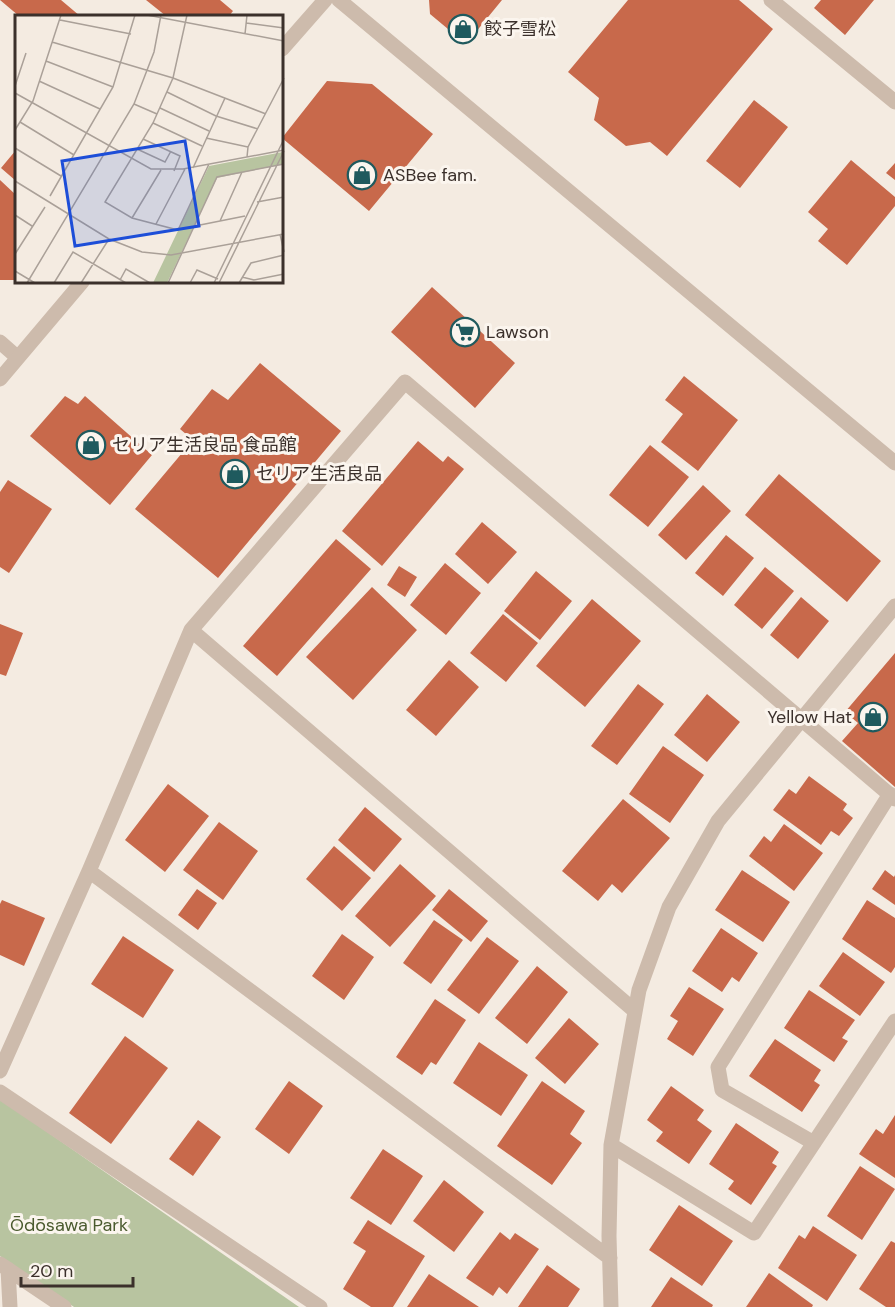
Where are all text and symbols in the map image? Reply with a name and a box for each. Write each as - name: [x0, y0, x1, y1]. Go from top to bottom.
- shop icon: 餃子雪松: [447, 13, 479, 45]
- inset map: [15, 15, 284, 284]
- place label: 餃子雪松: [484, 17, 556, 41]
- shop icon: ASBee fam.: [346, 159, 378, 191]
- place label: ASBee fam.: [383, 163, 477, 187]
- supermarket icon: Lawson: [449, 316, 481, 348]
- place label: Lawson: [486, 320, 549, 344]
- shop icon: セリア生活良品 食品館: [75, 429, 107, 461]
- place label: セリア生活良品 食品館: [112, 433, 297, 457]
- shop icon: セリア生活良品: [219, 458, 251, 490]
- place label: セリア生活良品: [256, 462, 382, 486]
- shop icon: Yellow Hat: [857, 701, 889, 733]
- place label: Yellow Hat: [767, 705, 852, 729]
- park label: Ōdōsawa Park: [10, 1213, 128, 1237]
- scale bar: [21, 1250, 134, 1288]
- text: 20 m: [30, 1259, 73, 1283]

